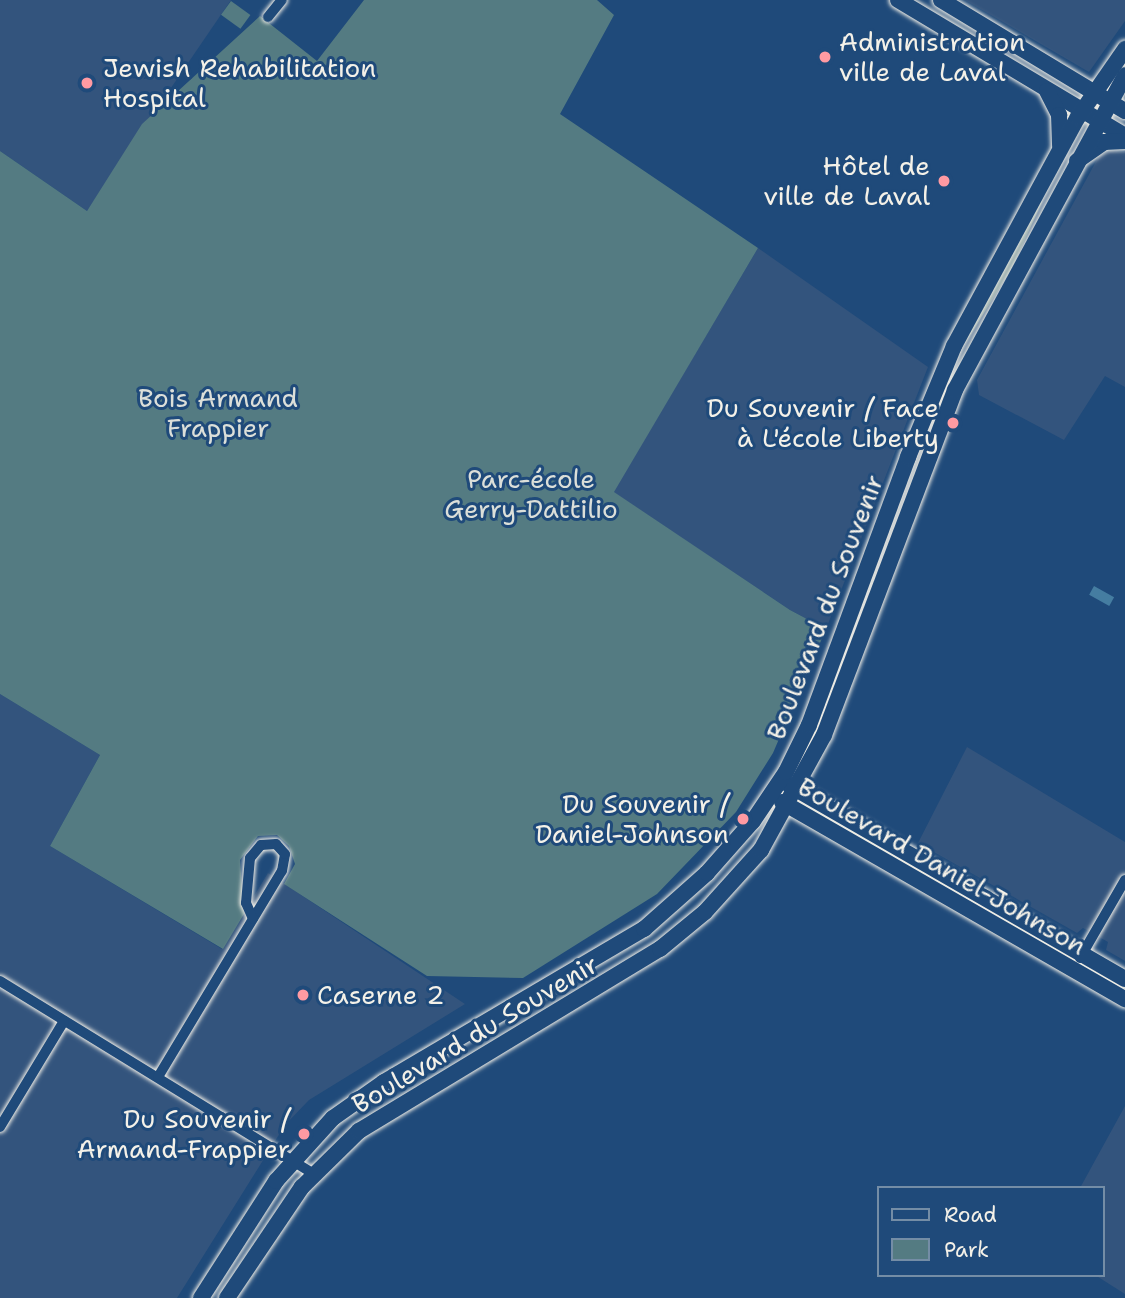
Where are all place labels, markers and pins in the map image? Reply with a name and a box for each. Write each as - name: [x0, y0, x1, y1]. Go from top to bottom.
- place label: Administration ville de Laval: [839, 26, 1025, 88]
- marker: Administration ville de Laval: [817, 49, 833, 65]
- place label: Jewish Rehabilitation Hospital: [103, 52, 376, 114]
- marker: Jewish Rehabilitation Hospital: [77, 73, 97, 93]
- place label: Hôtel de ville de Laval: [764, 150, 930, 212]
- marker: Hôtel de ville de Laval: [936, 173, 952, 189]
- place label: Du Souvenir / Face à L'école Liberty: [707, 392, 939, 453]
- marker: Du Souvenir / Face à L'école Liberty: [945, 415, 961, 431]
- place label: Du Souvenir / Daniel-Johnson: [535, 788, 729, 850]
- marker: Du Souvenir / Daniel-Johnson: [735, 811, 751, 827]
- place label: Caserne 2: [317, 979, 444, 1011]
- marker: Caserne 2: [295, 987, 311, 1003]
- place label: Du Souvenir / Armand-Frappier: [77, 1103, 290, 1164]
- marker: Du Souvenir / Armand-Frappier: [296, 1126, 312, 1142]

